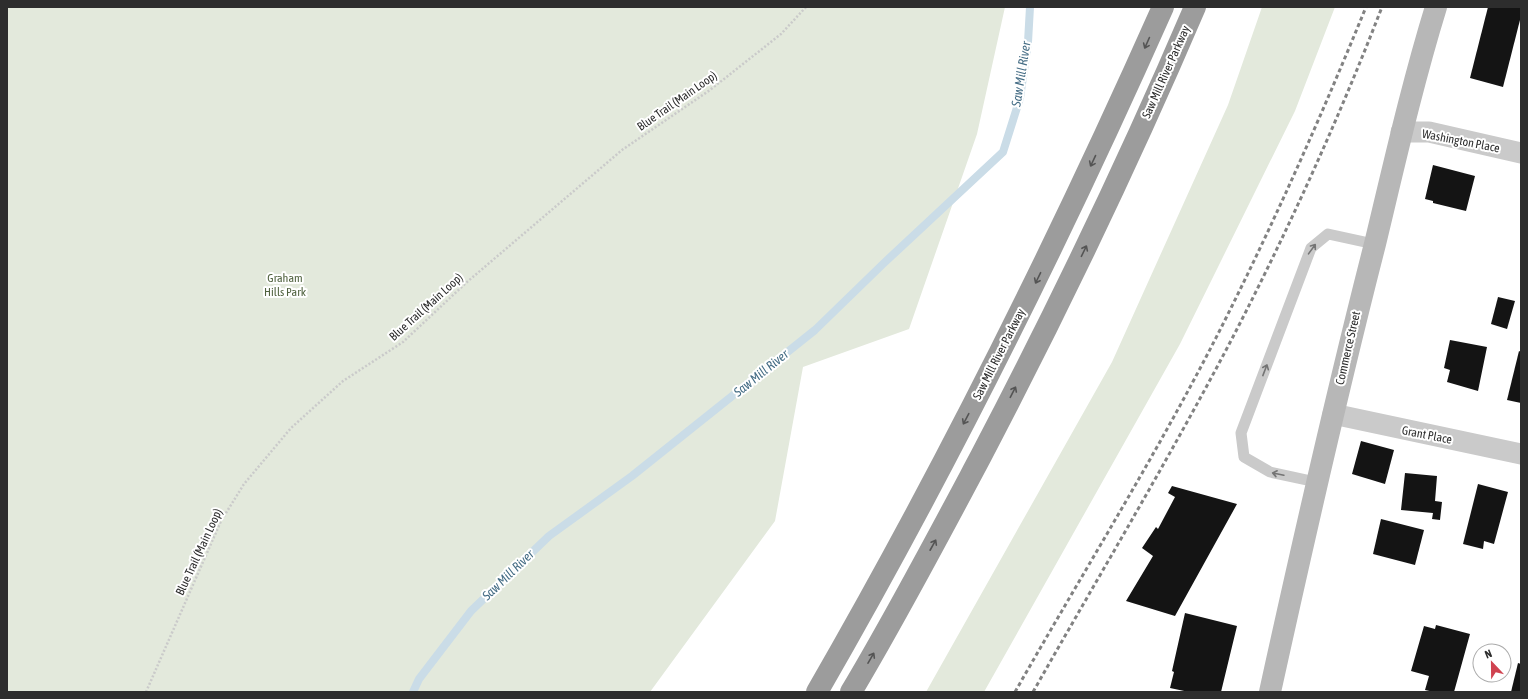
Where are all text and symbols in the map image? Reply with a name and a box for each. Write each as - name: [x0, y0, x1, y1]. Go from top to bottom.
- street label: Saw Mill River Parkway: [1139, 23, 1193, 121]
- one-way arrow: [1143, 36, 1150, 48]
- water label: Saw Mill River: [1008, 39, 1034, 109]
- street label: Blue Trail (Main Loop): [634, 68, 720, 134]
- street label: Washington Place: [1421, 127, 1501, 155]
- one-way arrow: [1089, 155, 1096, 167]
- one-way arrow: [1308, 244, 1316, 255]
- one-way arrow: [1081, 245, 1088, 257]
- street label: Blue Trail (Main Loop): [386, 270, 466, 344]
- park label: Graham Hills Park: [264, 271, 307, 299]
- one-way arrow: [1033, 272, 1041, 284]
- street label: Saw Mill River Parkway: [970, 306, 1028, 402]
- street label: Commerce Street: [1333, 309, 1363, 386]
- water label: Saw Mill River: [730, 346, 792, 400]
- one-way arrow: [1261, 364, 1269, 376]
- one-way arrow: [1010, 387, 1018, 399]
- one-way arrow: [962, 413, 969, 425]
- street label: Grant Place: [1401, 423, 1453, 447]
- one-way arrow: [1272, 470, 1285, 478]
- street label: Blue Trail (Main Loop): [173, 506, 225, 598]
- one-way arrow: [930, 539, 938, 551]
- water label: Saw Mill River: [478, 546, 538, 604]
- north arrow: [1472, 643, 1512, 683]
- text: N: [1483, 647, 1494, 661]
- one-way arrow: [867, 652, 875, 664]

